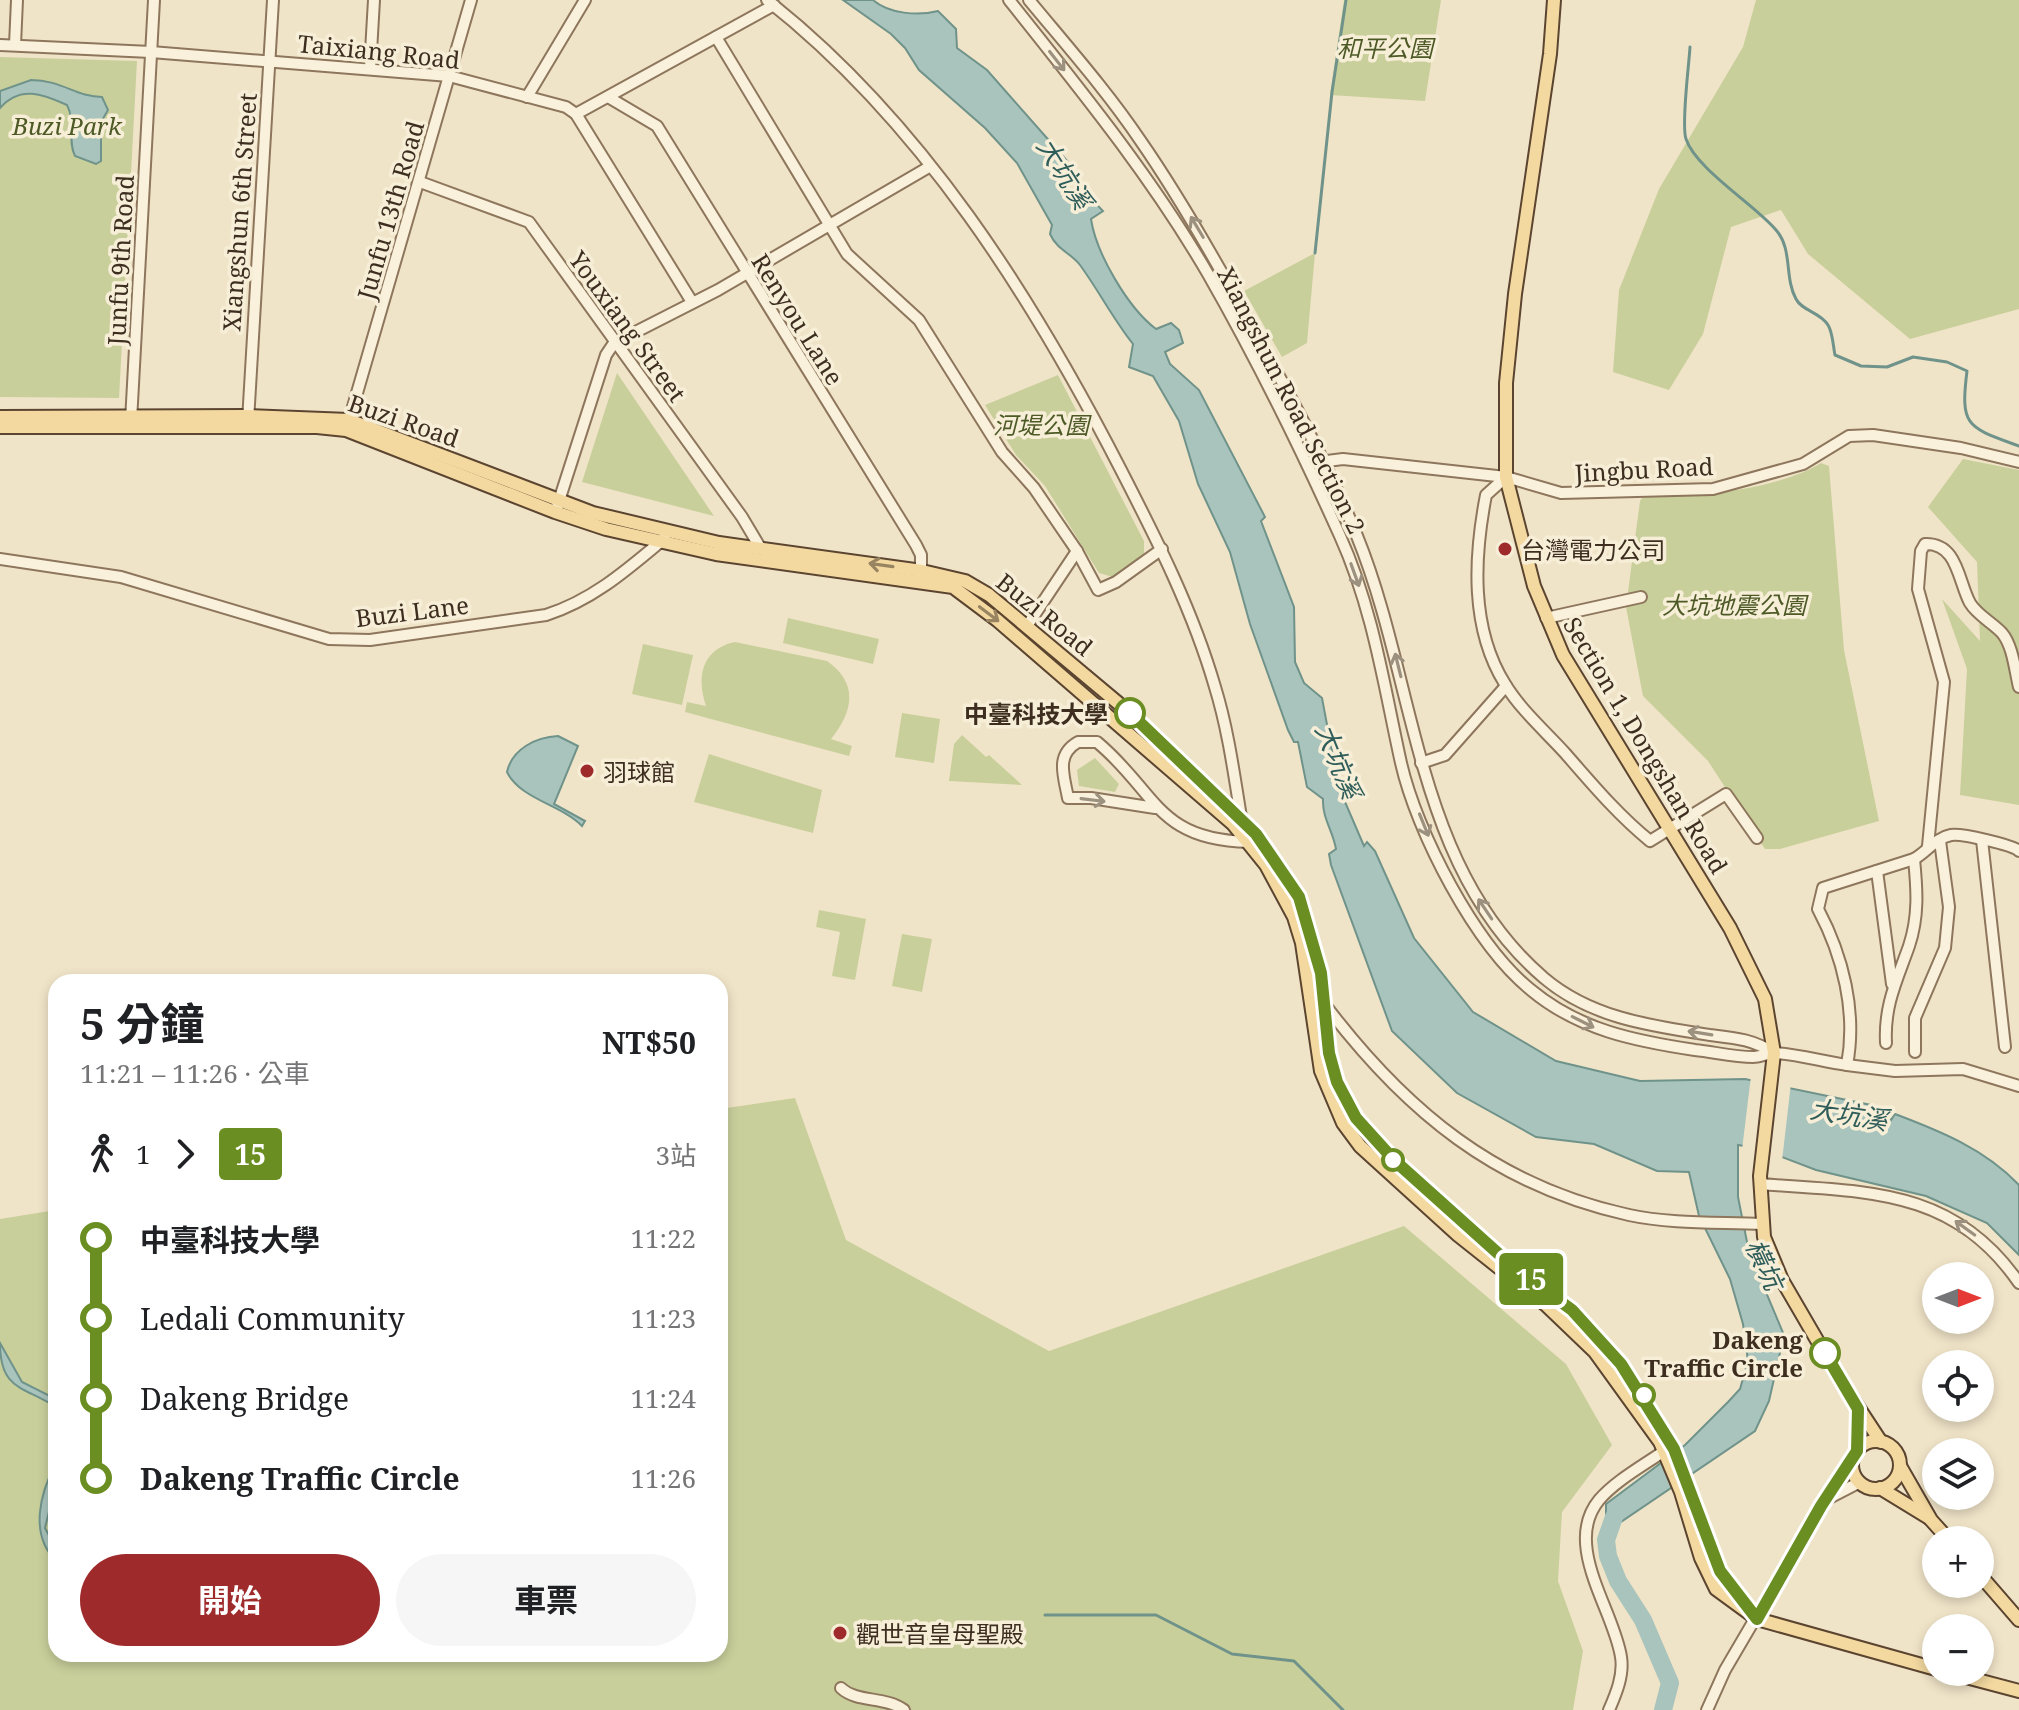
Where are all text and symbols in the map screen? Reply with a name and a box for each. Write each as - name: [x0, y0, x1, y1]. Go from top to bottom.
- street label: Taixiang Road: [296, 26, 462, 76]
- park label: 和平公園: [1337, 31, 1436, 64]
- one-way arrow: [1049, 50, 1066, 71]
- street label: Xiangshun 6th Street: [214, 92, 264, 332]
- park label: Buzi Park: [11, 109, 123, 142]
- street label: Junfu 13th Road: [348, 117, 431, 304]
- water label: 大坑溪: [1029, 130, 1103, 219]
- street label: Junfu 9th Road: [99, 174, 141, 347]
- one-way arrow: [1189, 216, 1205, 239]
- street label: Youxiang Street: [561, 243, 694, 408]
- street label: Renyou Lane: [744, 247, 852, 391]
- street label: Xiangshun Road Section 2: [1210, 261, 1374, 539]
- street label: Buzi Road: [344, 386, 464, 454]
- park label: 河堤公園: [993, 408, 1092, 441]
- street label: Jingbu Road: [1573, 449, 1714, 489]
- place label: 台灣電力公司: [1521, 533, 1665, 566]
- marker: 台灣電力公司: [1496, 540, 1514, 558]
- one-way arrow: [869, 557, 894, 572]
- one-way arrow: [1349, 562, 1363, 586]
- street label: Buzi Road: [990, 565, 1100, 663]
- street label: Buzi Lane: [353, 588, 471, 634]
- park label: 大坑地震公園: [1662, 588, 1809, 621]
- one-way arrow: [978, 606, 999, 623]
- street label: Section 1, Dongshan Road: [1556, 611, 1736, 880]
- one-way arrow: [1390, 653, 1405, 679]
- place label: 中臺科技大學: [964, 697, 1108, 730]
- marker: 中臺科技大學: [1115, 698, 1145, 728]
- water label: 大坑溪: [1308, 718, 1372, 808]
- place label: 羽球館: [603, 755, 675, 788]
- marker: 羽球館: [578, 762, 596, 780]
- one-way arrow: [1079, 792, 1106, 807]
- one-way arrow: [1418, 812, 1432, 836]
- one-way arrow: [1477, 898, 1493, 920]
- text: 5 分鐘: [80, 993, 204, 1053]
- one-way arrow: [1570, 1015, 1594, 1030]
- text: NT$50: [602, 1022, 696, 1063]
- one-way arrow: [1688, 1025, 1714, 1040]
- text: 11:21 – 11:26 · 公車: [80, 1055, 310, 1091]
- water label: 大坑溪: [1808, 1090, 1894, 1139]
- icon: walk: [80, 1132, 124, 1176]
- icon: forward: [163, 1132, 207, 1176]
- text: 15: [235, 1135, 266, 1173]
- text: 1: [136, 1136, 151, 1172]
- text: 3站: [655, 1137, 696, 1173]
- unlabelled marker: [1382, 1149, 1404, 1171]
- text: 中臺科技大學: [140, 1219, 320, 1260]
- one-way arrow: [1955, 1219, 1976, 1236]
- text: 11:22: [630, 1220, 696, 1256]
- water label: 橫坑: [1738, 1233, 1794, 1299]
- line badge: 15: [1495, 1253, 1567, 1305]
- text: 15: [1515, 1260, 1547, 1298]
- north arrow: [1922, 1262, 1994, 1334]
- map controls: [1922, 1262, 1994, 1686]
- text: Ledali Community: [140, 1298, 405, 1339]
- text: 11:23: [630, 1300, 696, 1336]
- place label: Dakeng Traffic Circle: [1644, 1323, 1804, 1384]
- marker: Dakeng Traffic Circle: [1810, 1338, 1840, 1368]
- button: locate: [1922, 1350, 1994, 1422]
- text: Dakeng Bridge: [140, 1378, 349, 1419]
- text: 11:24: [630, 1380, 696, 1416]
- unlabelled marker: [1633, 1384, 1655, 1406]
- button: layers: [1922, 1438, 1994, 1510]
- text: Dakeng Traffic Circle: [140, 1458, 460, 1499]
- text: 11:26: [630, 1460, 696, 1496]
- button: +: [1922, 1526, 1994, 1598]
- button: 開始: [80, 1554, 380, 1646]
- button: 車票: [396, 1554, 696, 1646]
- button: −: [1922, 1614, 1994, 1686]
- place label: 觀世音皇母聖殿: [856, 1617, 1024, 1650]
- marker: 觀世音皇母聖殿: [831, 1624, 849, 1642]

